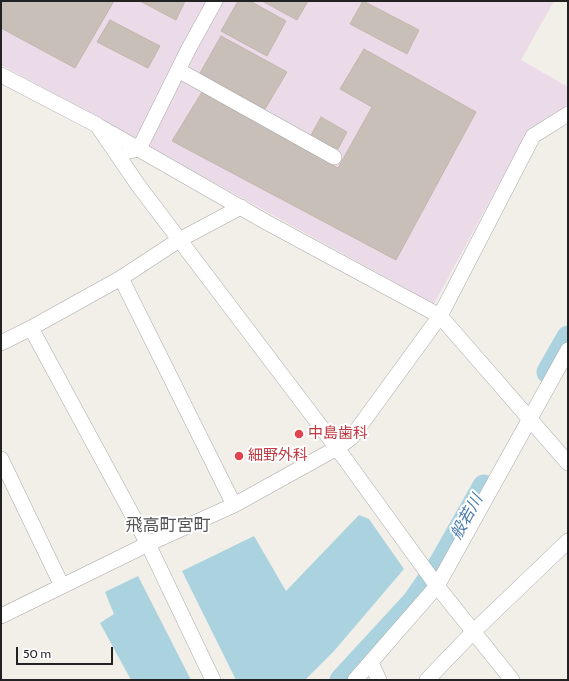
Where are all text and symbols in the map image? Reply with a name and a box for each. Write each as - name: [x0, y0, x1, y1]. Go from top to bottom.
- place label: 中島歯科: [308, 425, 368, 443]
- marker: 中島歯科: [293, 428, 305, 440]
- place label: 細野外科: [248, 447, 308, 465]
- marker: 細野外科: [233, 450, 245, 462]
- water label: 般若川: [447, 491, 487, 543]
- district label: 飛高町宮町: [126, 516, 210, 536]
- scale bar: [18, 639, 115, 665]
- text: 50 m: [23, 646, 51, 661]

